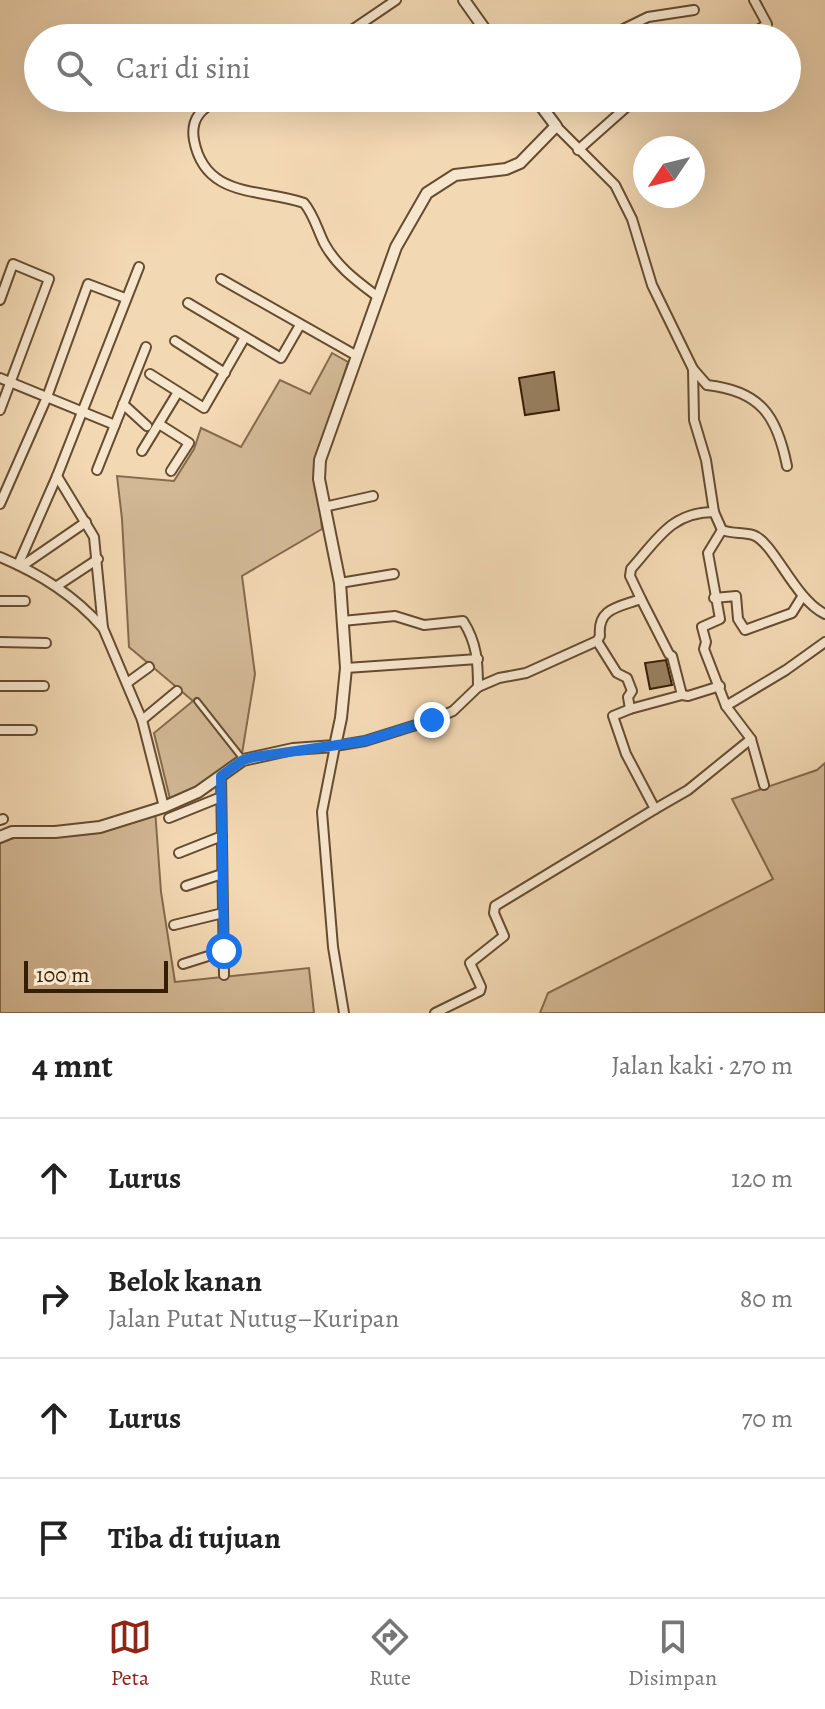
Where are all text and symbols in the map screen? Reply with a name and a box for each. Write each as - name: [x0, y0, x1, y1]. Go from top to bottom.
- search box: [24, 24, 801, 112]
- icon: search: [52, 46, 96, 90]
- text: Cari di sini: [116, 48, 251, 88]
- north arrow: [633, 136, 705, 208]
- route end: [414, 702, 450, 738]
- route start: [206, 933, 242, 969]
- scale bar: [24, 957, 168, 993]
- text: 100 m: [36, 960, 90, 990]
- text: 4 mnt: [32, 1042, 113, 1089]
- text: Jalan kaki · 270 m: [611, 1048, 793, 1083]
- icon: ahead: [32, 1156, 76, 1200]
- text: Lurus: [108, 1158, 181, 1198]
- text: 120 m: [731, 1161, 793, 1196]
- text: Belok kanan: [108, 1261, 262, 1301]
- icon: right: [32, 1276, 76, 1320]
- text: 80 m: [740, 1281, 793, 1316]
- text: Jalan Putat Nutug–Kuripan: [108, 1301, 399, 1336]
- icon: ahead: [32, 1396, 76, 1440]
- text: Lurus: [108, 1398, 181, 1438]
- text: 70 m: [741, 1401, 793, 1436]
- icon: arrive: [32, 1516, 76, 1560]
- text: Tiba di tujuan: [108, 1518, 281, 1558]
- tab: Peta: [108, 1615, 152, 1693]
- tab: Rute: [368, 1615, 412, 1693]
- tab: Disimpan: [628, 1615, 717, 1693]

